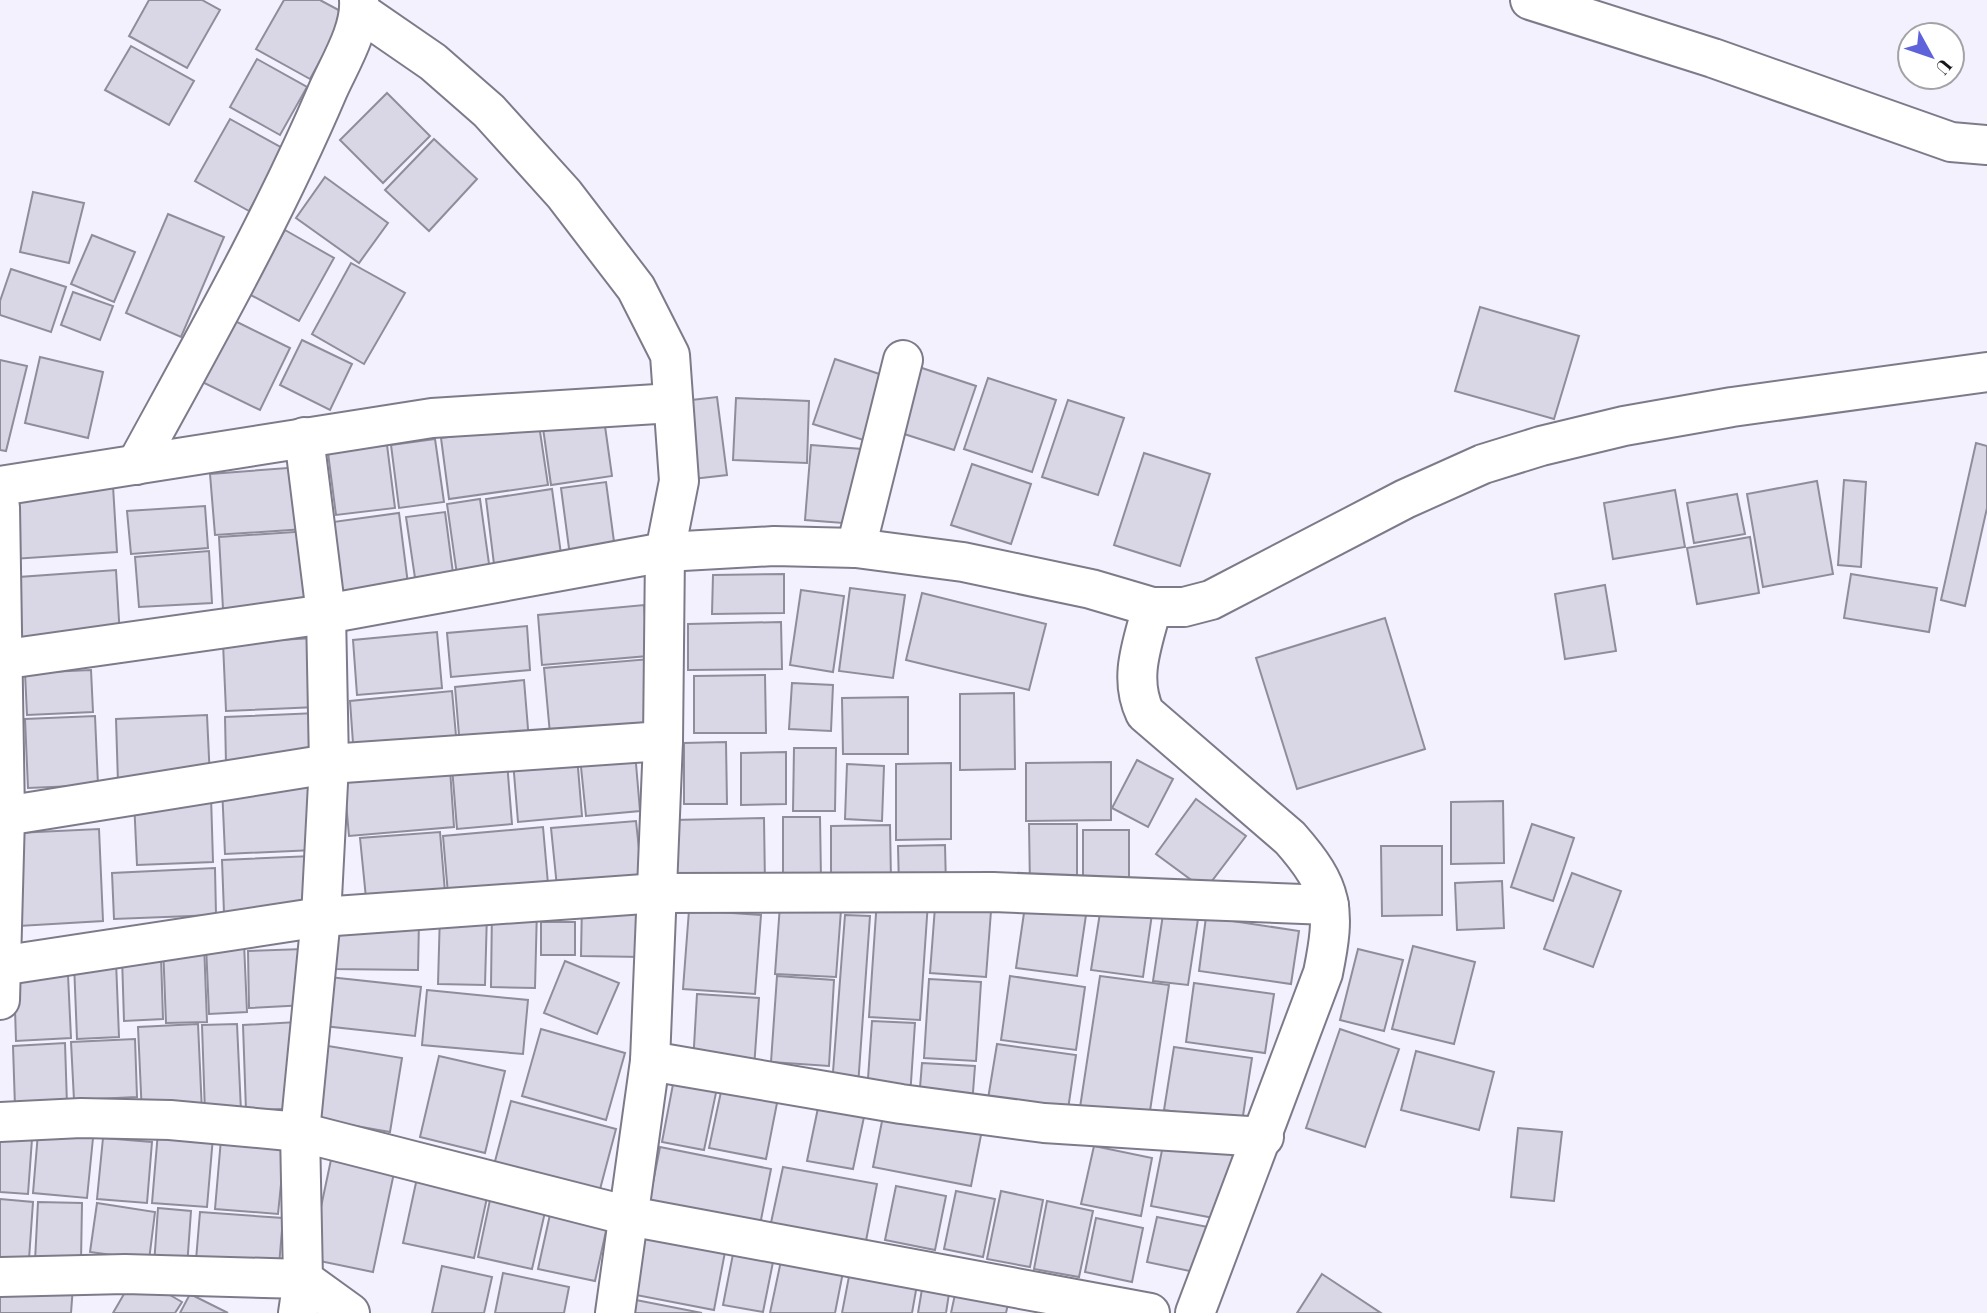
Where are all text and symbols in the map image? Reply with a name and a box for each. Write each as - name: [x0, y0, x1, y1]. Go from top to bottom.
- north arrow: [1896, 21, 1966, 91]
- text: U: [1931, 54, 1959, 81]

